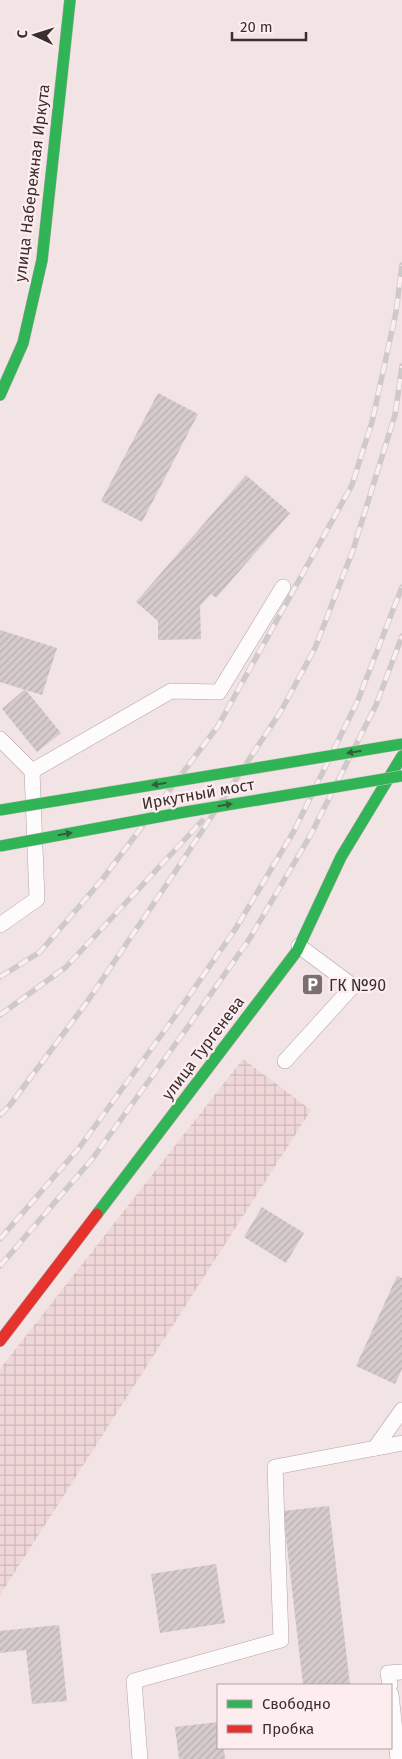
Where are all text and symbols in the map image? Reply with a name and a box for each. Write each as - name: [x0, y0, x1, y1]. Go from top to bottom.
- north arrow: [10, 10, 60, 60]
- scale bar: [232, 10, 306, 42]
- text: 20 m: [240, 18, 273, 36]
- text: С: [14, 30, 31, 39]
- street label: улица Набережная Иркута: [10, 83, 54, 283]
- one-way arrow: [346, 748, 362, 756]
- street label: Иркутный мост: [140, 775, 256, 813]
- one-way arrow: [151, 780, 167, 788]
- one-way arrow: [218, 801, 234, 809]
- one-way arrow: [58, 829, 74, 837]
- parking icon: ГК №90: [301, 973, 325, 997]
- place label: ГК №90: [329, 976, 386, 995]
- street label: улица Тургенева: [158, 992, 248, 1104]
- legend: [217, 1684, 392, 1749]
- text: Свободно: [262, 1695, 331, 1713]
- text: Пробка: [262, 1720, 314, 1738]

